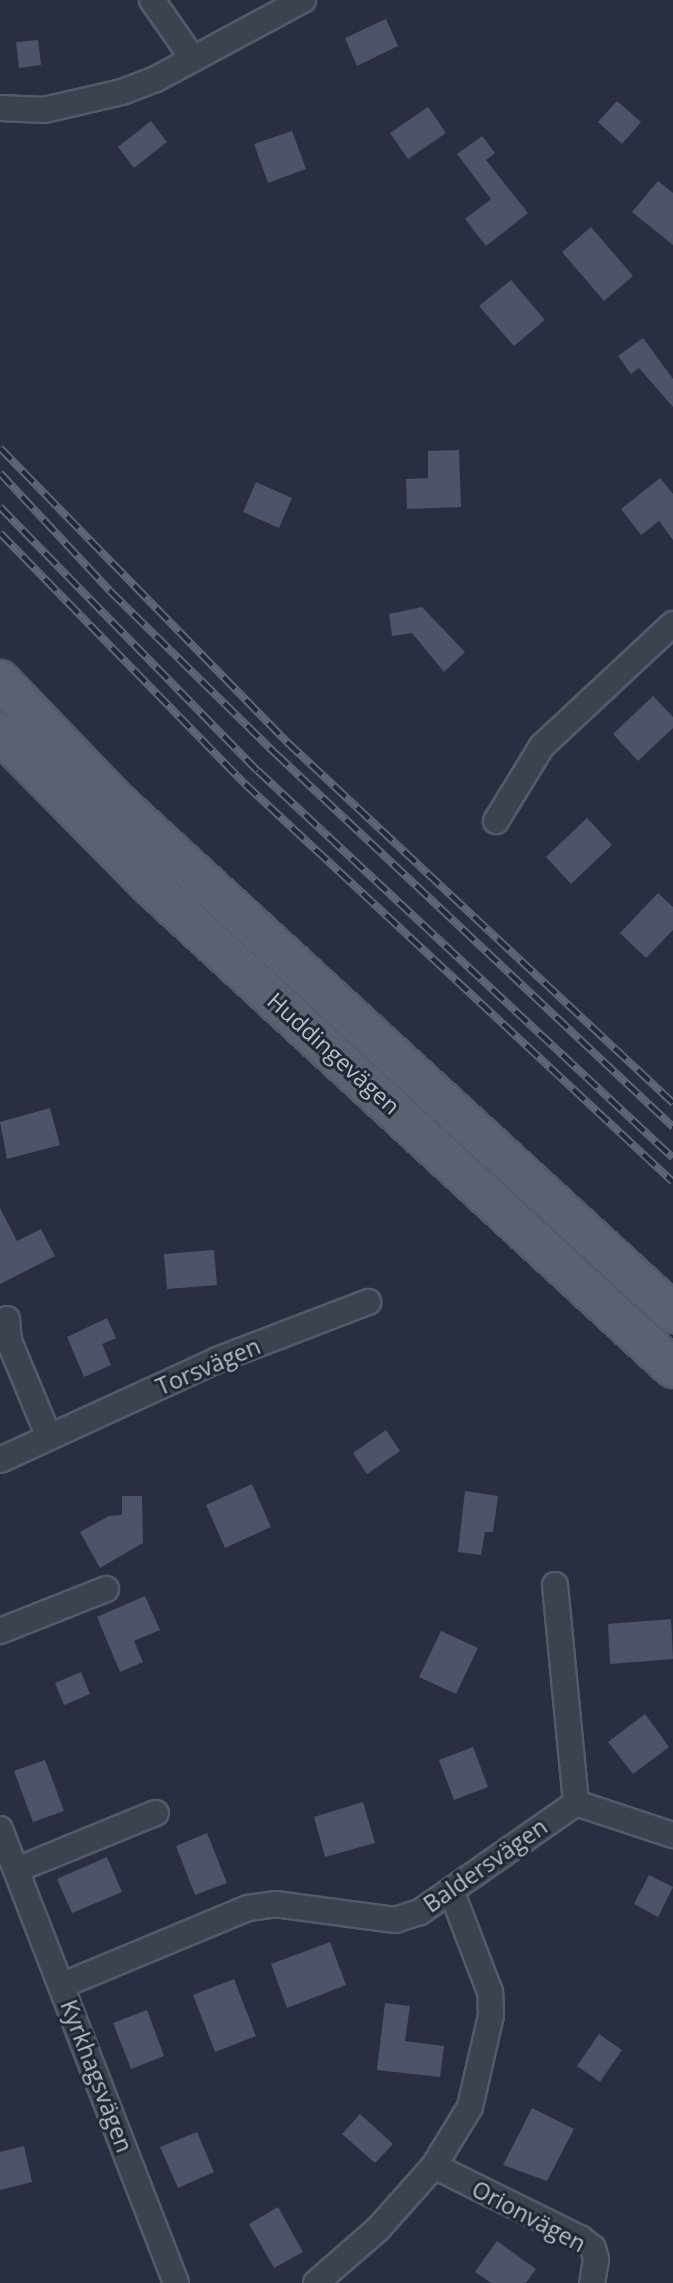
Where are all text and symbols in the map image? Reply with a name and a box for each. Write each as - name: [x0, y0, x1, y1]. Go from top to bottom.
- street label: Huddingevägen: [262, 986, 406, 1120]
- street label: Torsvägen: [152, 1332, 264, 1400]
- street label: Baldersvägen: [418, 1812, 552, 1918]
- street label: Kyrkhagsvägen: [55, 1996, 139, 2156]
- street label: Orionvägen: [467, 2175, 591, 2257]

